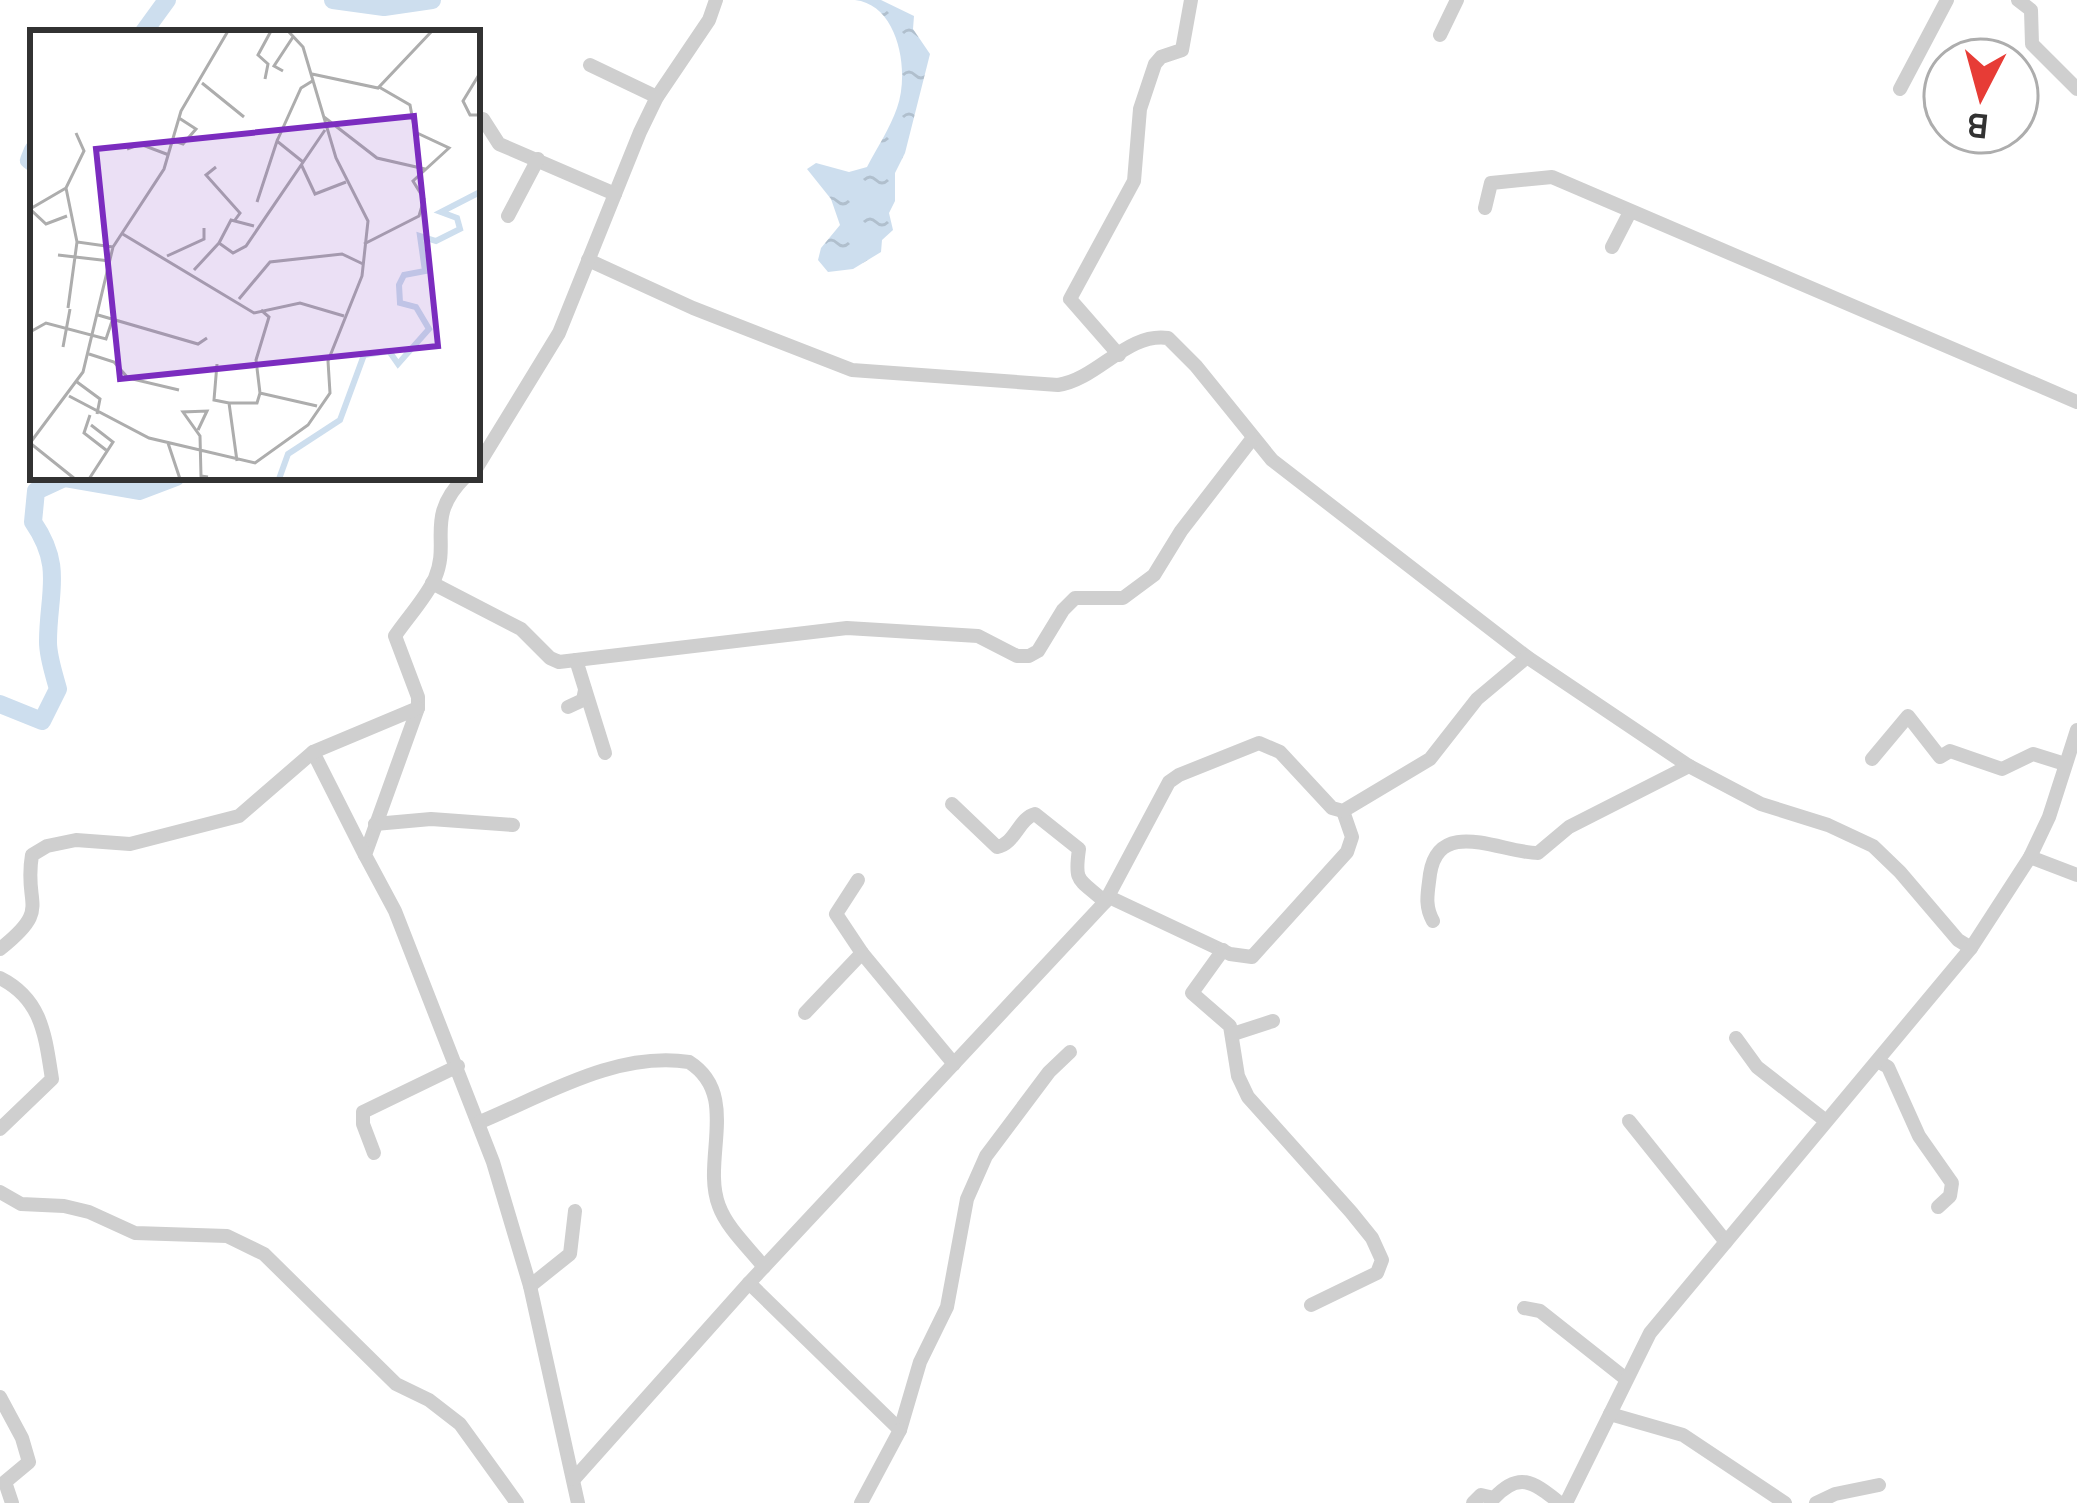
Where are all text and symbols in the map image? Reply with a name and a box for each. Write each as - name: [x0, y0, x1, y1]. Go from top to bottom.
- inset map: [30, 30, 480, 480]
- north arrow: [1921, 36, 2041, 156]
- text: B: [1965, 103, 1991, 150]

